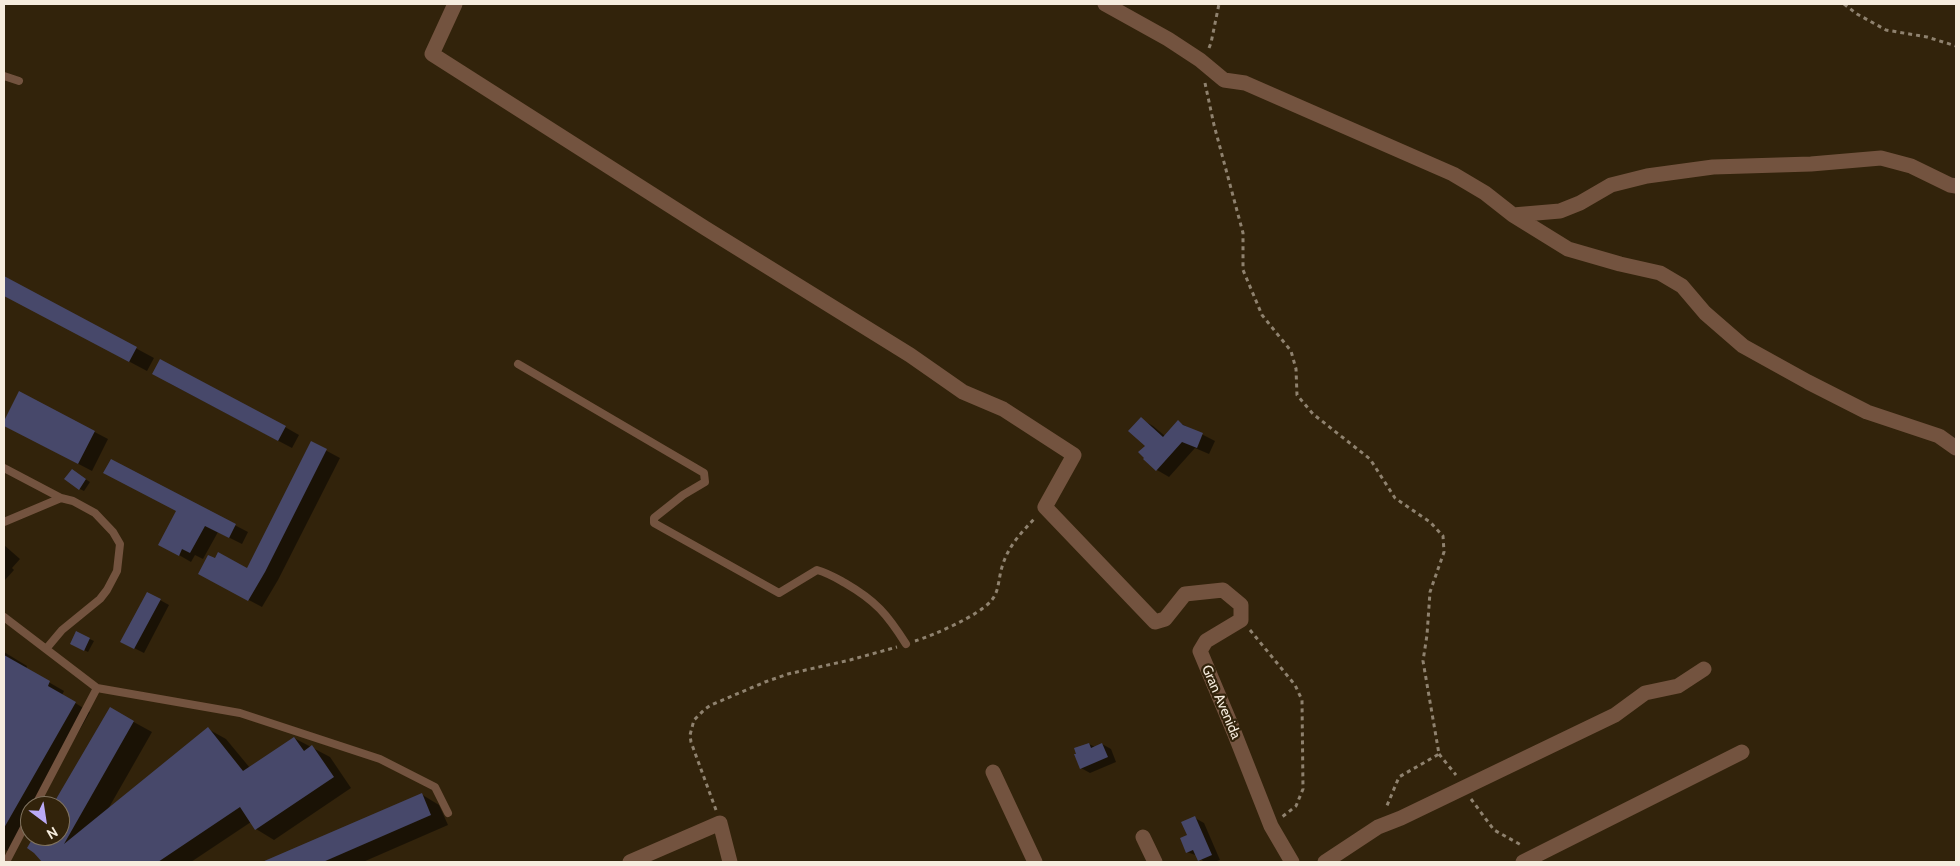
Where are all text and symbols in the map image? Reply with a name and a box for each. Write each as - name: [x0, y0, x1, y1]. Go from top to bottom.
- street label: Gran Avenida: [1198, 662, 1244, 742]
- north arrow: [20, 796, 70, 846]
- text: N: [43, 823, 61, 843]

